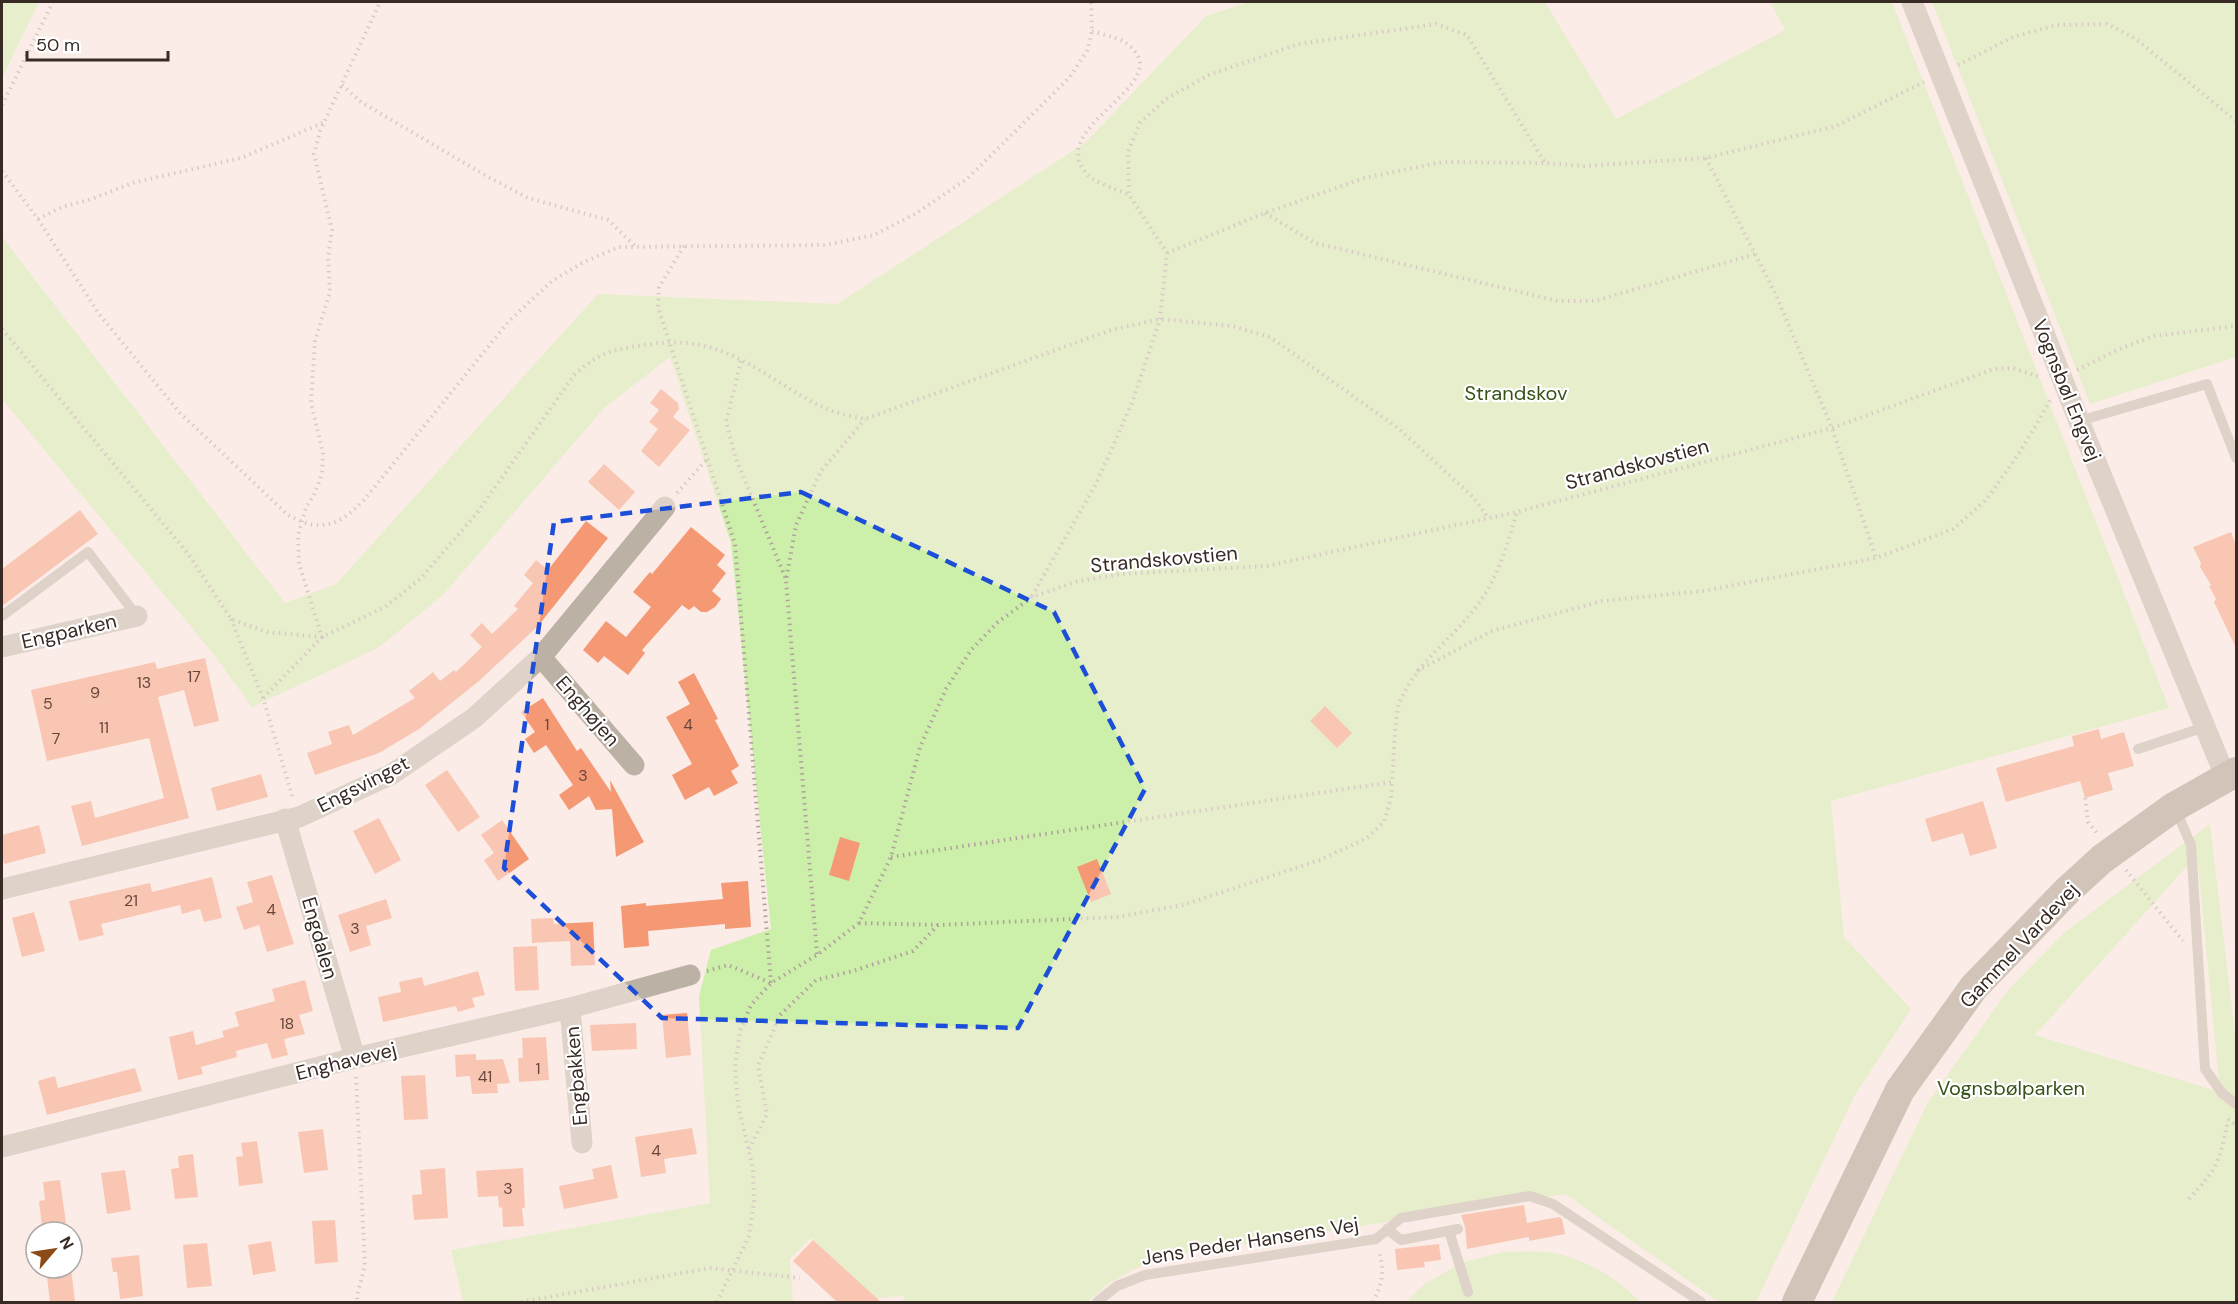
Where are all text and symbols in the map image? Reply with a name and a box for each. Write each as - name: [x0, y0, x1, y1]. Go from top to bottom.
- scale bar: [27, 24, 168, 62]
- text: 50 m: [36, 33, 80, 57]
- street label: Vognsbøl Engvej: [2027, 315, 2107, 465]
- park label: Strandskov: [1464, 380, 1568, 406]
- street label: Strandskovstien: [1562, 432, 1712, 496]
- street label: Strandskovstien: [1089, 540, 1239, 578]
- street label: Engparken: [19, 607, 119, 655]
- house number: 17: [187, 666, 201, 687]
- street label: Enghøjen: [550, 670, 626, 752]
- house number: 13: [137, 672, 151, 693]
- house number: 9: [90, 682, 100, 703]
- house number: 5: [43, 693, 53, 714]
- house number: 1: [545, 714, 550, 735]
- house number: 4: [683, 714, 693, 735]
- house number: 11: [99, 717, 109, 738]
- house number: 7: [52, 728, 60, 749]
- street label: Engsvinget: [313, 750, 414, 818]
- house number: 3: [578, 765, 588, 786]
- street label: Gammel Vardevej: [1954, 877, 2084, 1013]
- house number: 21: [124, 890, 138, 911]
- street label: Engdalen: [296, 894, 344, 982]
- house number: 4: [266, 899, 276, 920]
- house number: 3: [350, 918, 360, 939]
- house number: 18: [280, 1013, 294, 1034]
- street label: Engbakken: [559, 1025, 593, 1127]
- street label: Enghavevej: [293, 1036, 399, 1086]
- house number: 1: [536, 1058, 541, 1079]
- house number: 41: [478, 1066, 492, 1087]
- park label: Vognsbølparken: [1937, 1075, 2085, 1101]
- house number: 4: [651, 1140, 661, 1161]
- house number: 3: [503, 1178, 513, 1199]
- street label: Jens Peder Hansens Vej: [1139, 1211, 1361, 1271]
- north arrow: [24, 1220, 84, 1280]
- text: N: [55, 1233, 79, 1253]

